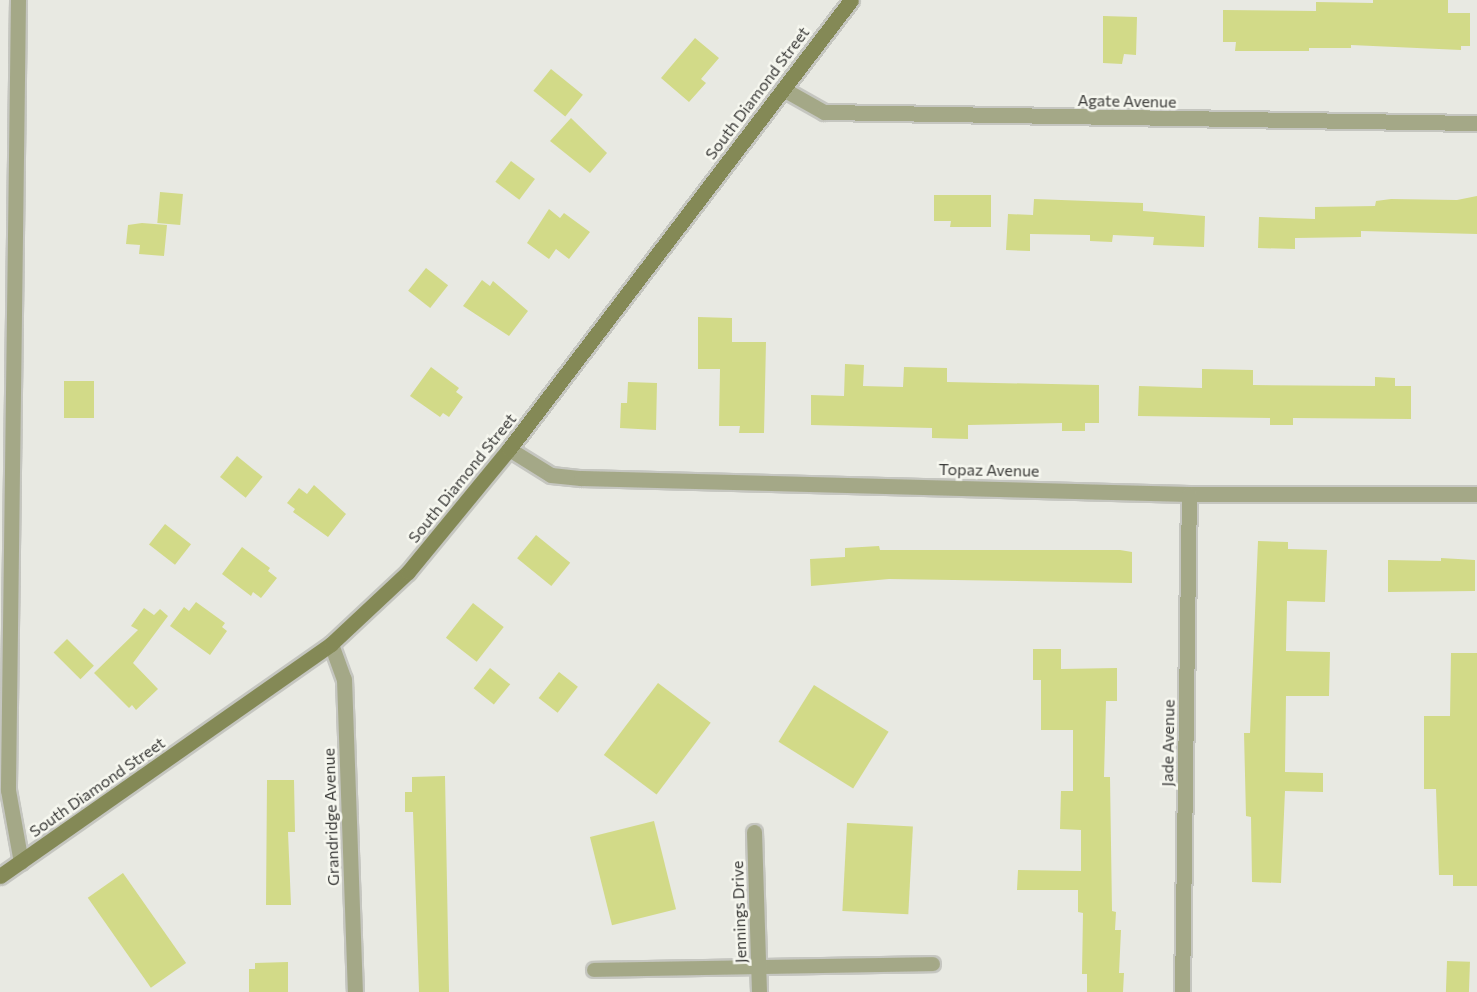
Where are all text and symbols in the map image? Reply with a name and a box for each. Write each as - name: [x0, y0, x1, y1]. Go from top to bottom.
- street label: South Diamond Street: [701, 23, 813, 163]
- street label: Agate Avenue: [1077, 91, 1177, 111]
- street label: South Diamond Street: [404, 409, 520, 547]
- street label: Topaz Avenue: [938, 460, 1040, 480]
- street label: Jade Avenue: [1158, 699, 1178, 787]
- street label: South Diamond Street: [25, 733, 169, 841]
- street label: Grandridge Avenue: [319, 748, 343, 886]
- street label: Jennings Drive: [728, 861, 750, 963]

